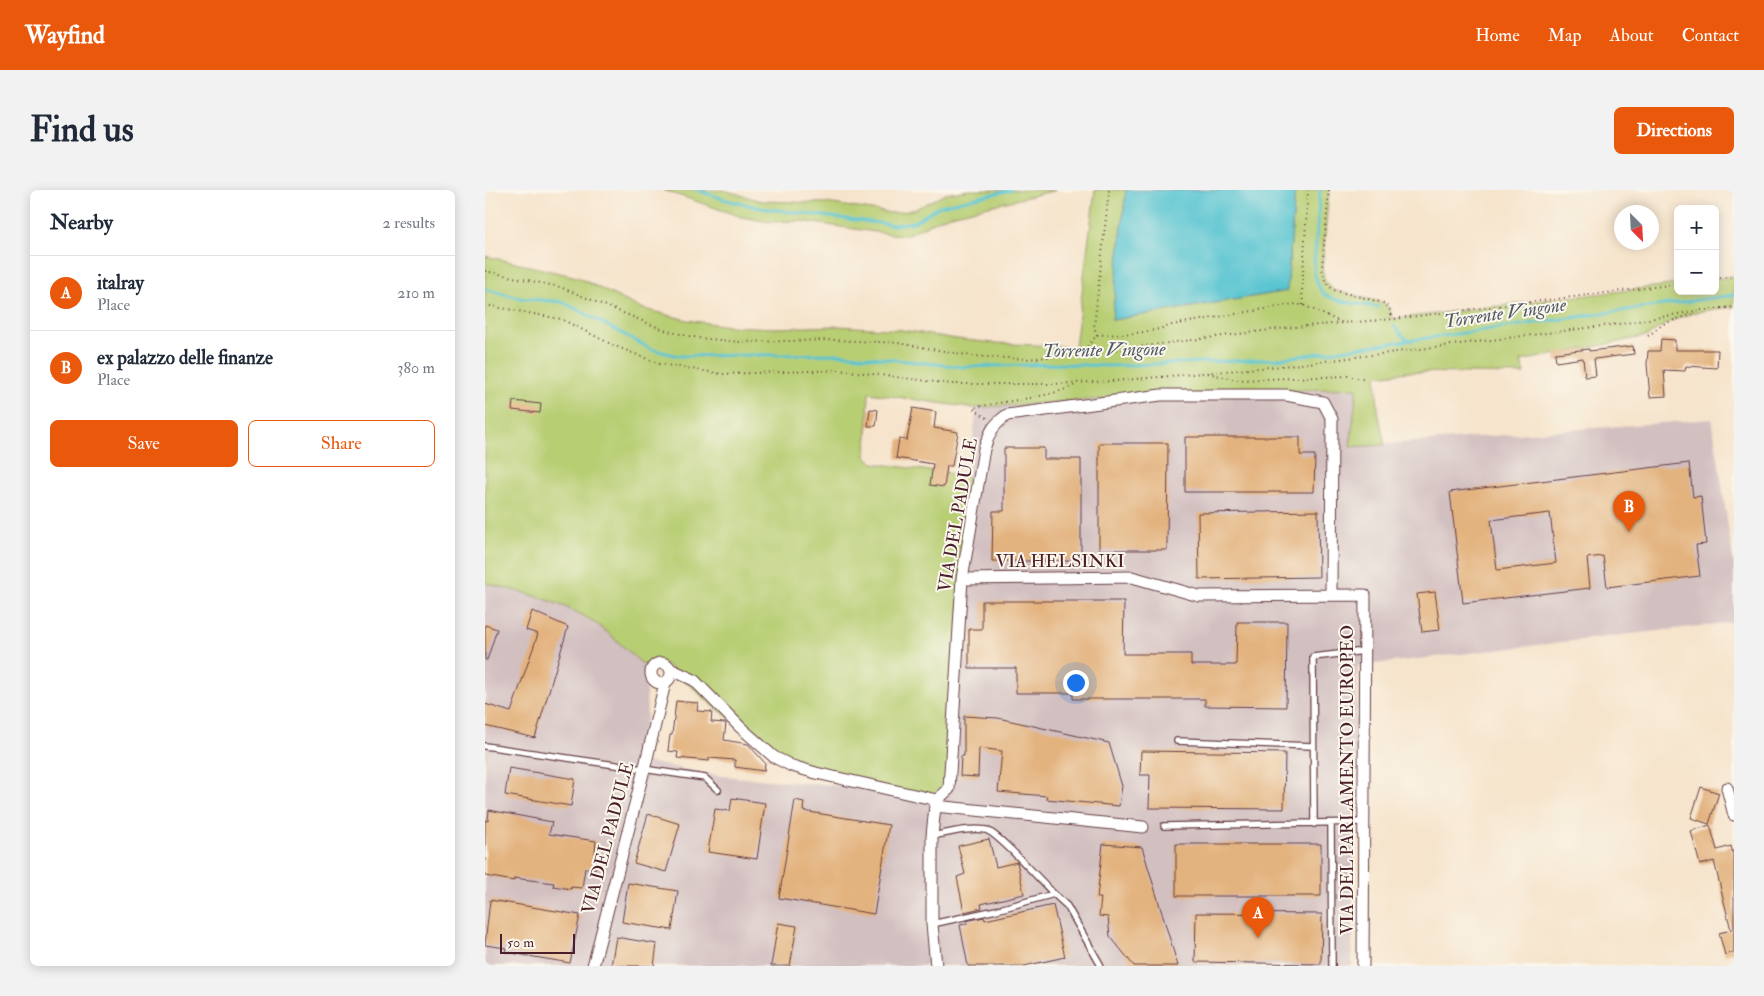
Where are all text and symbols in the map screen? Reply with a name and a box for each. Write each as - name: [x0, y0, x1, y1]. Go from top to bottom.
- text: Wayfind: [25, 20, 105, 51]
- text: Home: [1475, 24, 1520, 47]
- text: Map: [1548, 24, 1582, 47]
- text: About: [1610, 24, 1654, 47]
- text: Contact: [1682, 24, 1739, 47]
- button: Directions: [1614, 107, 1734, 154]
- text: Find us: [30, 108, 134, 152]
- north arrow: [1614, 205, 1659, 250]
- map controls: [1674, 205, 1719, 295]
- button: +: [1674, 205, 1719, 250]
- text: Nearby: [50, 209, 113, 236]
- text: 2 results: [382, 213, 435, 233]
- button: −: [1674, 250, 1719, 295]
- text: italray: [97, 271, 144, 295]
- text: A: [61, 283, 71, 303]
- text: 210 m: [397, 283, 435, 303]
- water label: Torrente Vingone: [1443, 292, 1568, 333]
- text: Place: [97, 295, 130, 315]
- water label: Torrente Vingone: [1042, 337, 1166, 363]
- text: ex palazzo delle finanze: [97, 346, 273, 370]
- text: B: [61, 358, 71, 378]
- text: 380 m: [397, 358, 435, 378]
- text: Place: [97, 370, 130, 390]
- button: Save: [50, 420, 238, 467]
- button: Share: [248, 420, 435, 467]
- street label: VIA DEL PADULE: [933, 436, 983, 594]
- pin: B: [1613, 491, 1645, 532]
- street label: VIA HELSINKI: [995, 550, 1125, 573]
- street label: VIA DEL PARLAMENTO EUROPEO: [1336, 625, 1359, 935]
- your location: [1063, 670, 1089, 696]
- street label: VIA DEL PADULE: [577, 759, 639, 917]
- pin: A: [1242, 897, 1274, 938]
- scale bar: [500, 931, 575, 954]
- text: 50 m: [507, 934, 534, 951]

